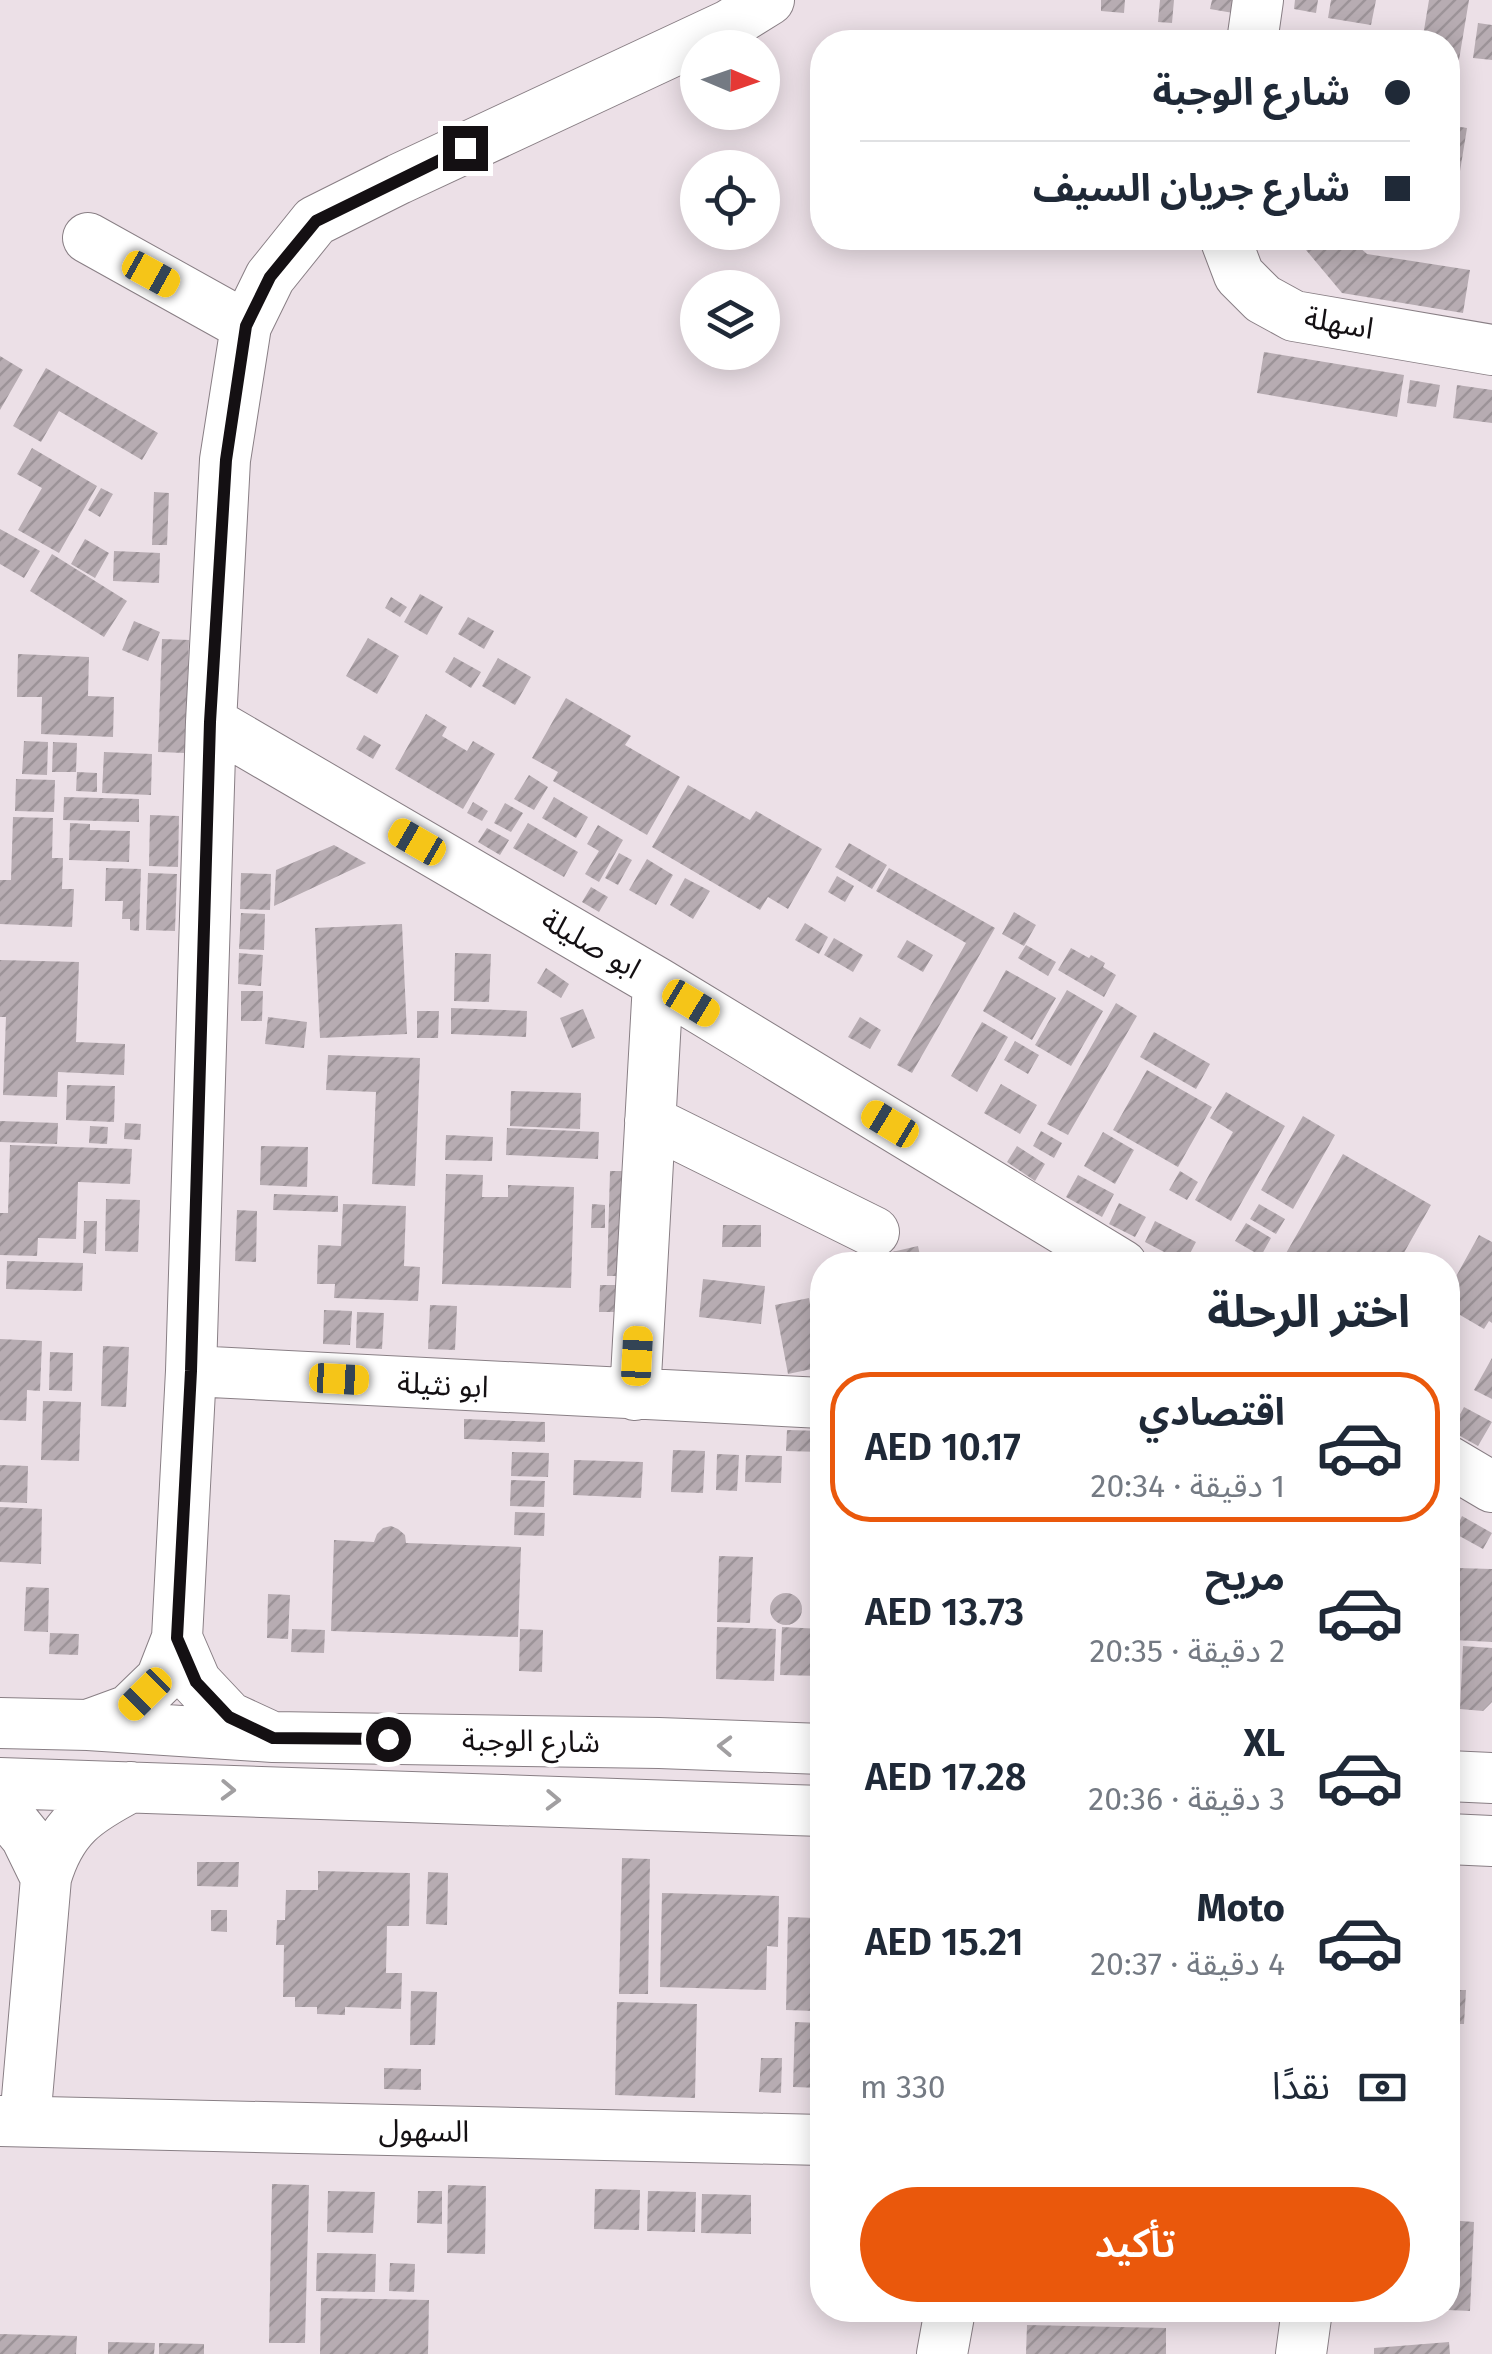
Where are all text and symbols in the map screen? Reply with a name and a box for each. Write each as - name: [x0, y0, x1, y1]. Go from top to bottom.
- north arrow: [680, 30, 780, 130]
- map controls: [680, 30, 780, 370]
- text: شارع الوجبة: [1153, 69, 1350, 115]
- route end: [443, 126, 488, 171]
- button: locate: [680, 150, 780, 250]
- text: شارع جريان السيف: [1033, 165, 1350, 211]
- car: [117, 246, 185, 302]
- button: layers: [680, 270, 780, 370]
- street label: اسهلة: [1302, 299, 1376, 347]
- car: [384, 814, 450, 870]
- street label: ابو صليلة: [535, 901, 647, 987]
- car: [658, 975, 724, 1031]
- car: [857, 1096, 923, 1152]
- text: اختر الرحلة: [1207, 1285, 1410, 1339]
- car: [620, 1325, 654, 1387]
- car: [308, 1362, 370, 1396]
- street label: ابو نثيلة: [396, 1365, 490, 1405]
- text: اقتصادي: [1139, 1389, 1285, 1435]
- icon: car: [1315, 1402, 1405, 1492]
- text: AED 10.17: [865, 1424, 1021, 1470]
- text: 1 دقيقة · 20:34: [1091, 1467, 1285, 1505]
- text: مريح: [1205, 1554, 1285, 1600]
- icon: car: [1315, 1567, 1405, 1657]
- text: AED 13.73: [865, 1589, 1024, 1635]
- text: 2 دقيقة · 20:35: [1089, 1632, 1285, 1670]
- car: [113, 1662, 177, 1726]
- route start: [366, 1717, 411, 1762]
- text: XL: [1243, 1720, 1285, 1766]
- street label: شارع الوجبة: [462, 1722, 600, 1764]
- icon: car: [1315, 1732, 1405, 1822]
- one-way arrow: [717, 1735, 733, 1756]
- text: AED 17.28: [865, 1754, 1027, 1800]
- one-way arrow: [221, 1779, 237, 1800]
- text: 3 دقيقة · 20:36: [1088, 1780, 1285, 1818]
- one-way arrow: [546, 1790, 562, 1811]
- text: Moto: [1197, 1885, 1285, 1931]
- icon: car: [1315, 1897, 1405, 1987]
- text: AED 15.21: [865, 1919, 1024, 1965]
- text: 4 دقيقة · 20:37: [1090, 1945, 1285, 1983]
- icon: cash: [1355, 2060, 1410, 2115]
- text: نقدًا: [1272, 2063, 1330, 2109]
- text: 330 m: [860, 2068, 946, 2106]
- street label: السهول: [378, 2112, 470, 2150]
- button: تأكيد: [860, 2187, 1410, 2302]

